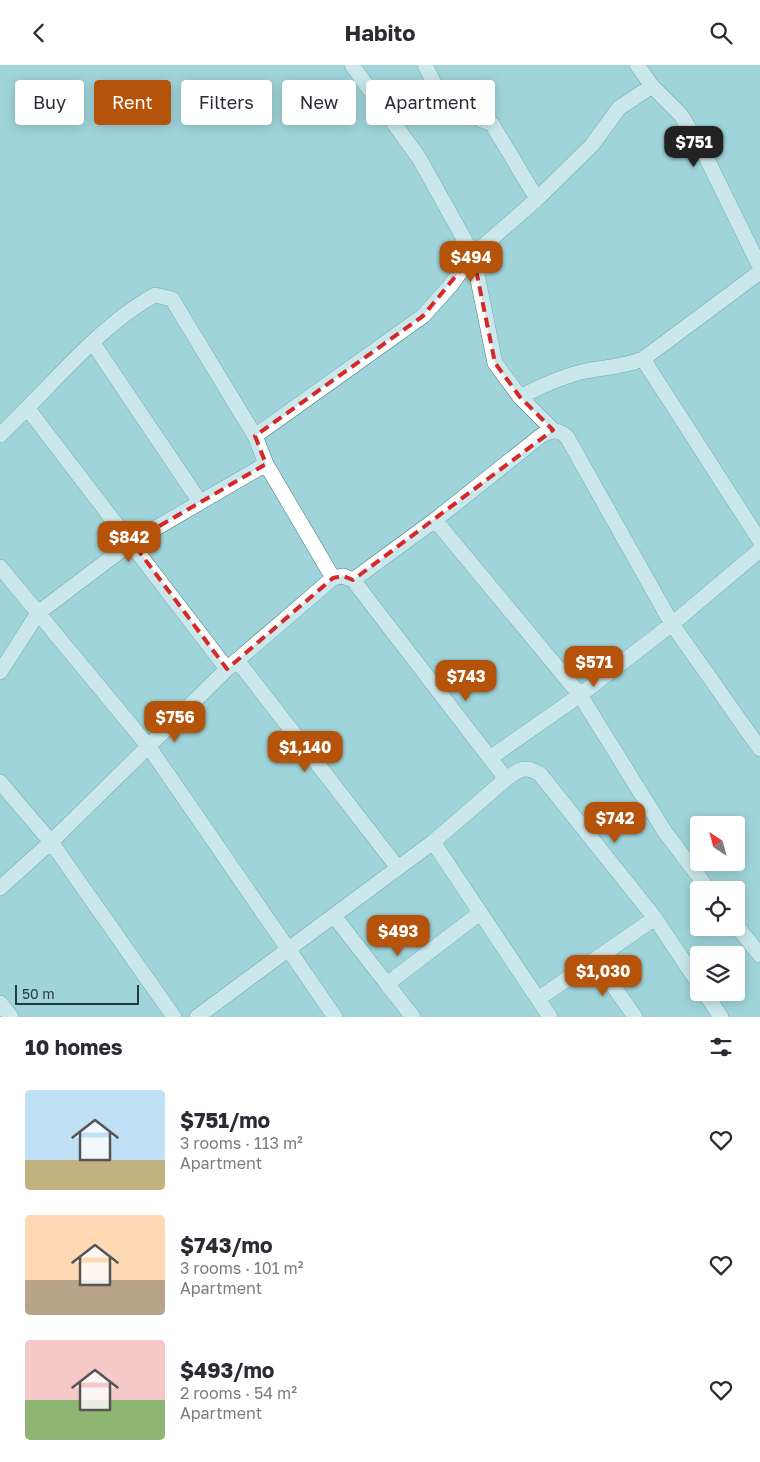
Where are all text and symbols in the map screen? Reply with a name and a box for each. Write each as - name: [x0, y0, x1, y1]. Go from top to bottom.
- icon: back: [25, 19, 53, 47]
- text: Habito: [344, 19, 416, 46]
- icon: search: [707, 19, 735, 47]
- chip: Buy: [15, 80, 84, 125]
- chip: Rent: [94, 80, 171, 125]
- chip: Filters: [181, 80, 272, 125]
- chip: New: [282, 80, 356, 125]
- chip: Apartment: [366, 80, 495, 125]
- pin: $751: [664, 126, 724, 168]
- text: $751: [675, 132, 713, 152]
- pin: $494: [441, 241, 501, 283]
- text: $494: [451, 247, 491, 267]
- pin: $842: [99, 521, 159, 563]
- text: $842: [109, 527, 149, 547]
- pin: $571: [564, 645, 624, 688]
- text: $571: [575, 652, 613, 672]
- pin: $743: [436, 659, 496, 702]
- text: $743: [446, 666, 486, 686]
- pin: $756: [145, 701, 205, 743]
- text: $756: [155, 707, 195, 727]
- pin: $1,140: [264, 731, 346, 773]
- text: $1,140: [279, 737, 331, 757]
- pin: $742: [585, 801, 645, 844]
- text: $742: [595, 808, 635, 828]
- north arrow: [690, 816, 745, 871]
- map controls: [690, 816, 745, 1001]
- button: locate: [690, 881, 745, 936]
- pin: $493: [368, 915, 428, 957]
- text: $493: [378, 921, 418, 941]
- button: layers: [690, 946, 745, 1001]
- pin: $1,030: [562, 955, 644, 997]
- text: $1,030: [576, 961, 630, 981]
- scale bar: [15, 982, 139, 1005]
- text: 50 m: [22, 985, 55, 1002]
- icon: filters: [707, 1033, 735, 1061]
- text: 10 homes: [25, 1034, 123, 1060]
- text: $751/mo: [180, 1107, 270, 1133]
- icon: home: [65, 1110, 125, 1170]
- icon: heart: [707, 1126, 735, 1154]
- text: 3 rooms · 113 m²: [180, 1133, 303, 1153]
- text: Apartment: [180, 1153, 262, 1173]
- text: $743/mo: [180, 1232, 273, 1258]
- icon: home: [65, 1235, 125, 1295]
- icon: heart: [707, 1251, 735, 1279]
- text: 3 rooms · 101 m²: [180, 1258, 303, 1278]
- text: Apartment: [180, 1278, 262, 1298]
- text: $493/mo: [180, 1357, 274, 1383]
- icon: home: [65, 1360, 125, 1420]
- icon: heart: [707, 1376, 735, 1404]
- text: 2 rooms · 54 m²: [180, 1383, 297, 1403]
- text: Apartment: [180, 1403, 262, 1423]

